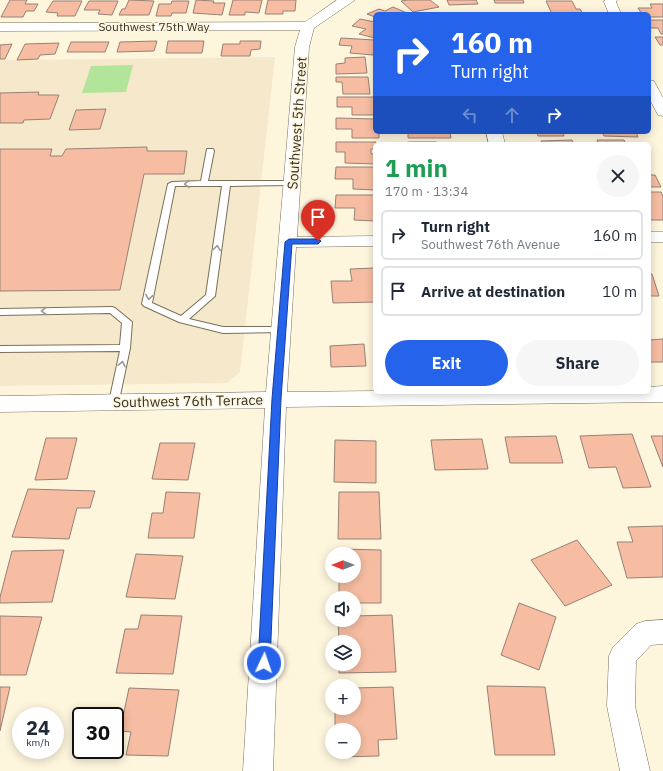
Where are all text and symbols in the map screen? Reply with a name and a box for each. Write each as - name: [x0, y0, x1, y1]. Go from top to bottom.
- street label: Southwest 75th Way: [98, 19, 210, 34]
- text: 160 m: [451, 24, 533, 61]
- icon: right: [385, 28, 437, 80]
- street label: Southwest 5th Street: [283, 56, 311, 190]
- text: Turn right: [451, 60, 529, 83]
- icon: left: [459, 104, 481, 126]
- icon: ahead: [501, 104, 523, 126]
- icon: right: [543, 104, 565, 126]
- text: 1 min: [385, 152, 448, 184]
- button: close: [597, 155, 639, 197]
- one-way arrow: [184, 180, 190, 188]
- text: 170 m · 13:34: [385, 183, 468, 200]
- pin: [301, 200, 335, 241]
- icon: arrive: [307, 206, 329, 228]
- text: Turn right: [421, 217, 490, 236]
- icon: right: [387, 224, 409, 246]
- text: 160 m: [593, 226, 637, 245]
- text: Southwest 76th Avenue: [421, 236, 560, 253]
- one-way arrow: [212, 245, 221, 252]
- icon: arrive: [387, 280, 409, 302]
- text: Arrive at destination: [421, 282, 565, 301]
- text: 10 m: [602, 282, 637, 301]
- one-way arrow: [145, 294, 154, 300]
- one-way arrow: [41, 307, 47, 315]
- button: Exit: [385, 340, 508, 386]
- button: Share: [516, 340, 639, 386]
- one-way arrow: [117, 361, 125, 367]
- street label: Southwest 76th Terrace: [113, 391, 264, 411]
- north arrow: [325, 547, 361, 583]
- map controls: [325, 547, 361, 759]
- button: sound: [325, 591, 361, 627]
- button: layers: [325, 635, 361, 671]
- position arrow: [243, 642, 285, 684]
- button: +: [325, 679, 361, 715]
- speed limit sign: 30: [72, 707, 124, 759]
- text: 24: [26, 714, 50, 741]
- button: −: [325, 723, 361, 759]
- text: km/h: [26, 736, 50, 749]

